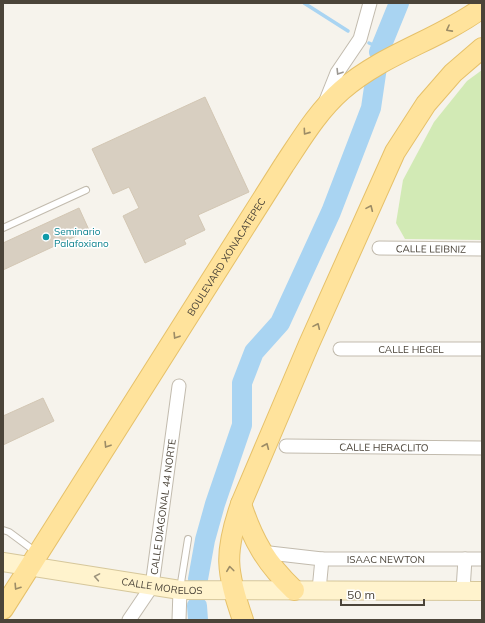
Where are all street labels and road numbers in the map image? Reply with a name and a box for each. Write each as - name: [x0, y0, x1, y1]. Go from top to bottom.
- street label: BOULEVARD XONACATEPEC: [184, 195, 268, 318]
- street label: CALLE LEIBNIZ: [396, 242, 466, 255]
- street label: CALLE HEGEL: [378, 343, 444, 356]
- street label: CALLE DIAGONAL 44 NORTE: [147, 438, 178, 576]
- street label: CALLE HERACLITO: [339, 440, 429, 454]
- street label: ISAAC NEWTON: [347, 553, 425, 566]
- street label: CALLE MORELOS: [121, 574, 203, 597]

